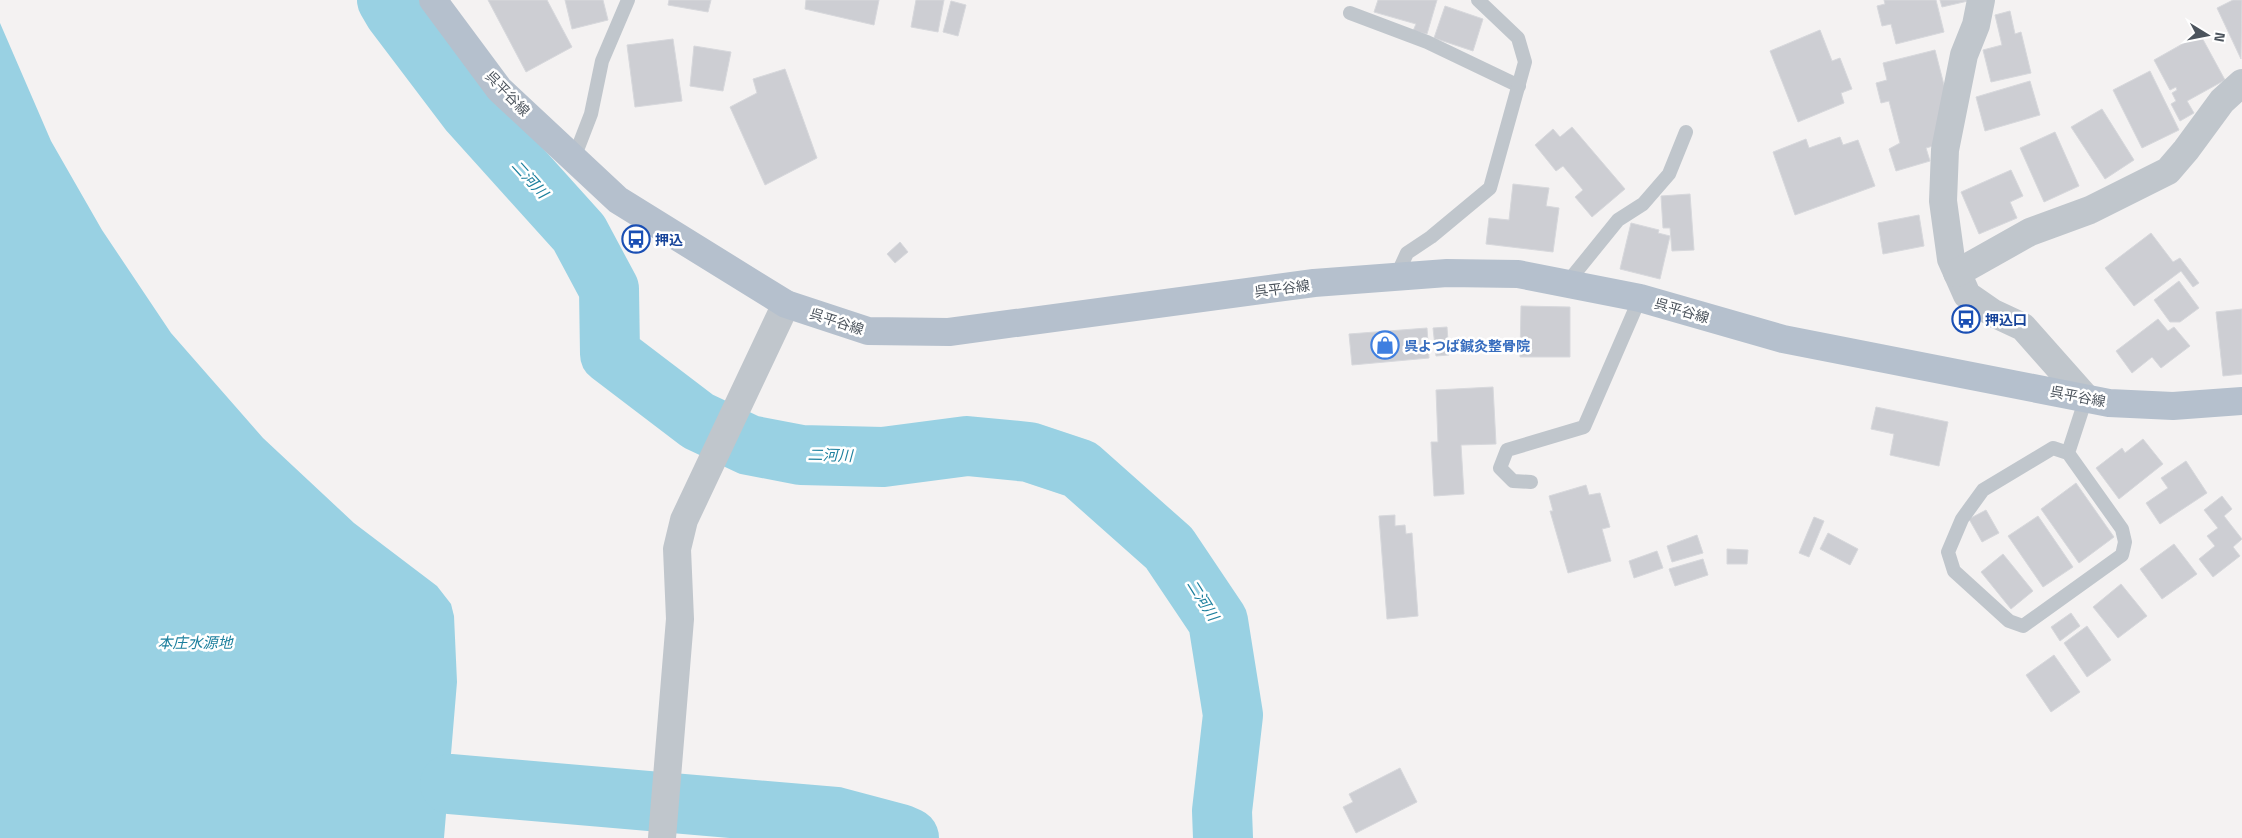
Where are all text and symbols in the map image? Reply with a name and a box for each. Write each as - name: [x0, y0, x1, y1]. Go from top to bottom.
- north arrow: [2182, 10, 2232, 60]
- text: N: [2209, 31, 2231, 44]
- street label: 呉平谷線: [481, 66, 535, 120]
- water label: 二河川: [506, 155, 555, 205]
- bus stop icon: 押込: [621, 224, 651, 254]
- place label: 押込: [655, 229, 683, 250]
- street label: 呉平谷線: [1253, 274, 1311, 302]
- street label: 呉平谷線: [1652, 292, 1712, 328]
- street label: 呉平谷線: [807, 302, 867, 340]
- bus stop icon: 押込口: [1951, 304, 1981, 334]
- place label: 押込口: [1985, 309, 2027, 330]
- shop icon: 呉よつば鍼灸整骨院: [1370, 330, 1400, 360]
- place label: 呉よつば鍼灸整骨院: [1404, 335, 1530, 356]
- street label: 呉平谷線: [2049, 380, 2107, 412]
- water label: 二河川: [807, 443, 855, 467]
- water label: 二河川: [1181, 575, 1226, 627]
- water label: 本庄水源地: [157, 631, 234, 654]

